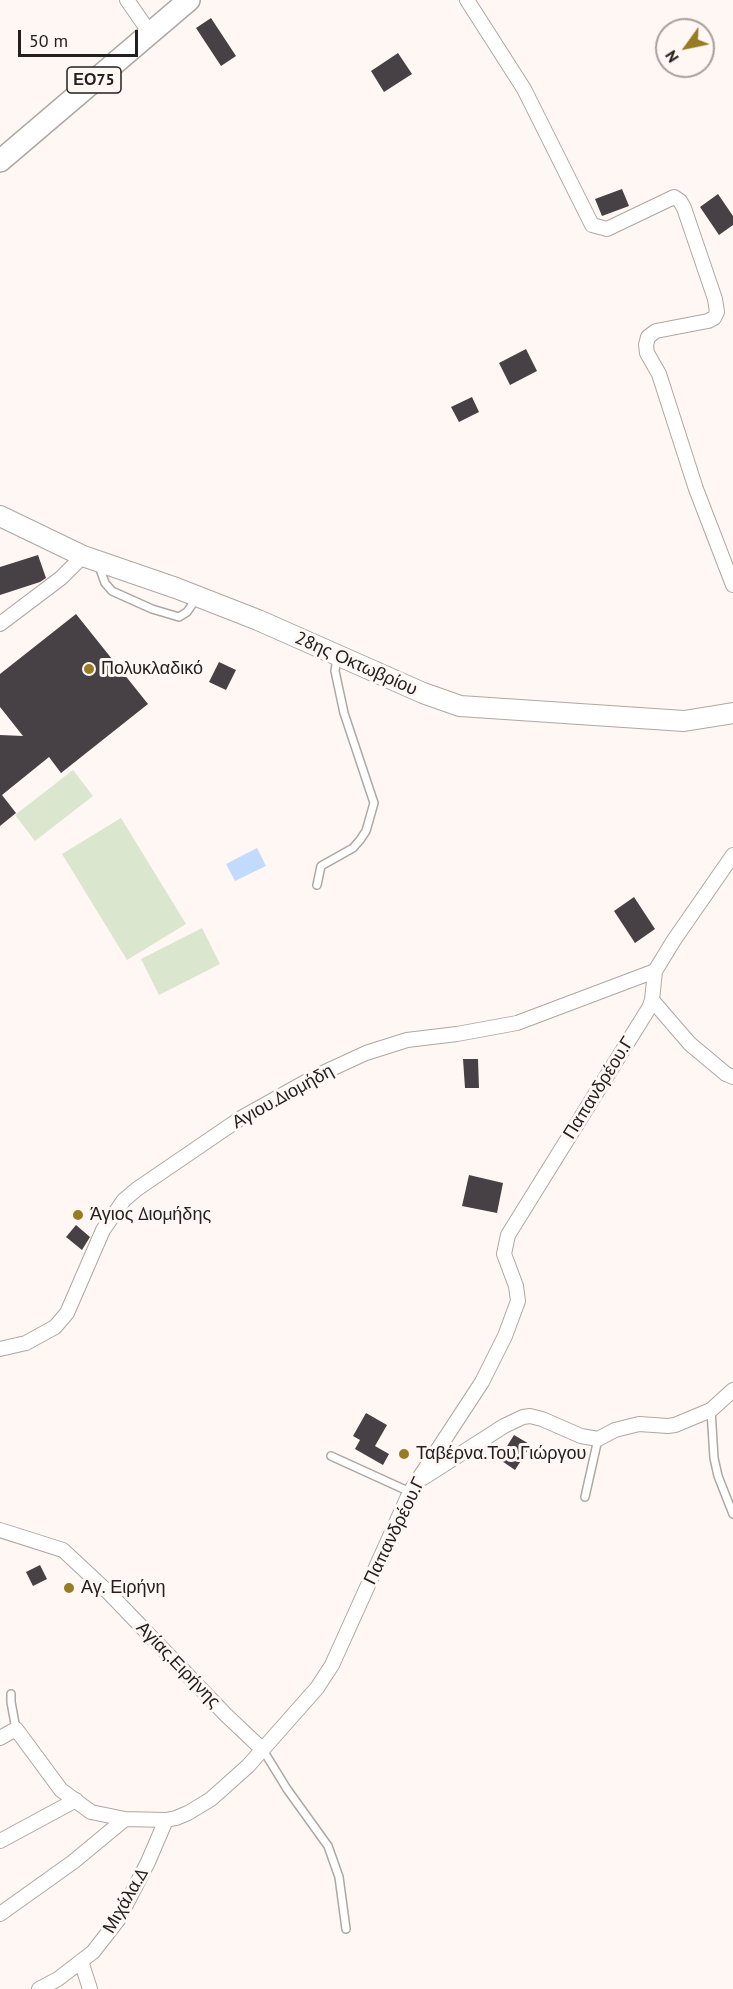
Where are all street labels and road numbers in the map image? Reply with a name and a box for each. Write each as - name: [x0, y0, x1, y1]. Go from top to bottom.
- road number: ΕΟ75: [67, 67, 121, 93]
- street label: 28ης Οκτωβρίου: [292, 627, 420, 701]
- street label: Παπανδρέου.Γ: [559, 1033, 639, 1143]
- street label: Αγιου.Διομήδη: [229, 1060, 337, 1134]
- street label: Παπανδρέου.Γ: [360, 1474, 430, 1588]
- street label: Αγίας.Ειρήνης: [131, 1617, 225, 1713]
- street label: Μιχάλα.Δ: [99, 1865, 153, 1937]

